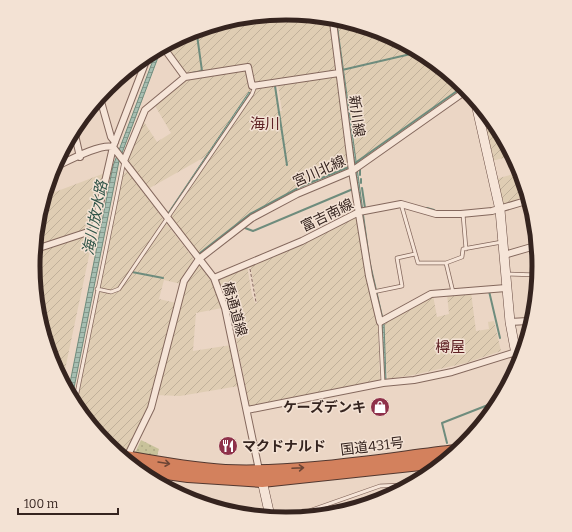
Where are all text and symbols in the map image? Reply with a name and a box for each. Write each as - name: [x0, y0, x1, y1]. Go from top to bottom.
- street label: 新川線: [345, 94, 368, 138]
- district label: 海川: [250, 115, 280, 133]
- street label: 宮川北線: [290, 152, 348, 191]
- water label: 海川放水路: [79, 178, 111, 257]
- street label: 富吉南線: [298, 196, 356, 235]
- street label: 橋通道線: [219, 280, 250, 338]
- district label: 樽屋: [435, 338, 465, 356]
- shop icon: ケーズデンキ: [369, 396, 391, 418]
- place label: ケーズデンキ: [283, 399, 366, 416]
- street label: 国道431号: [339, 434, 405, 459]
- restaurant icon: マクドナルド: [217, 435, 239, 457]
- place label: マクドナルド: [242, 438, 326, 455]
- one-way arrow: [157, 459, 170, 467]
- one-way arrow: [291, 464, 304, 472]
- scale bar: [18, 490, 118, 516]
- text: 100 m: [24, 497, 59, 511]

